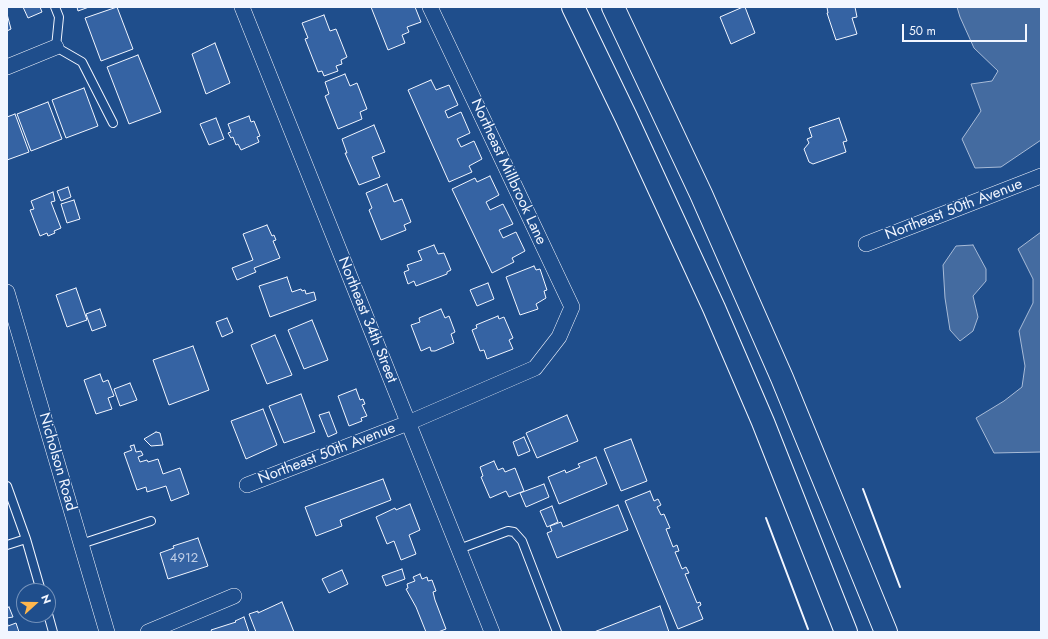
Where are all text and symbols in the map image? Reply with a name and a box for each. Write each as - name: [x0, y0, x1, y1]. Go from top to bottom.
- scale bar: [904, 16, 1029, 42]
- text: 50 m: [909, 22, 936, 40]
- street label: Northeast Millbrook Lane: [466, 96, 550, 248]
- street label: Northeast 50th Avenue: [883, 175, 1025, 245]
- street label: Northeast 34th Street: [334, 254, 400, 386]
- street label: Nicholson Road: [34, 411, 80, 513]
- street label: Northeast 50th Avenue: [256, 419, 398, 489]
- house number: 4912: [170, 551, 198, 567]
- north arrow: [16, 583, 56, 623]
- text: N: [37, 592, 55, 606]

